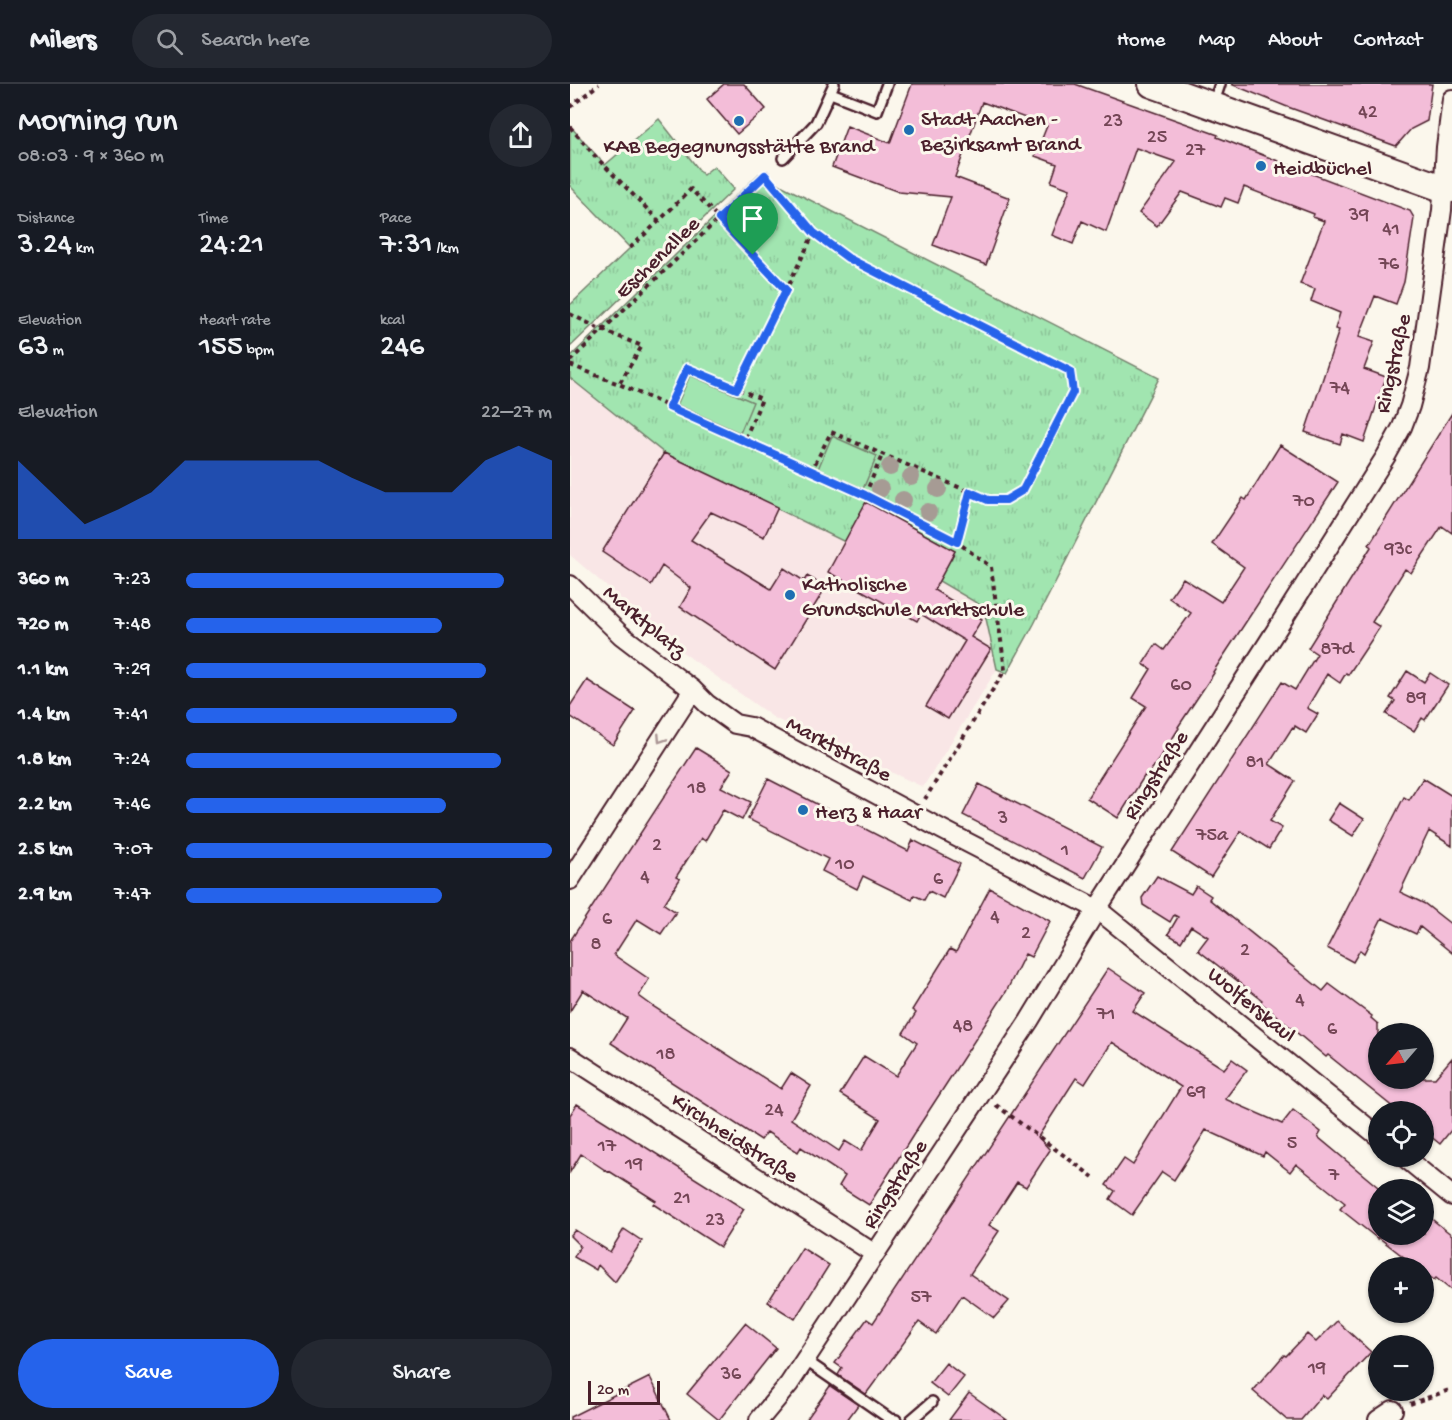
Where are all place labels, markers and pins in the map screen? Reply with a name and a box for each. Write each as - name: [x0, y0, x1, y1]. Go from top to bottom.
- place label: Stadt Aachen - Bezirksamt Brand: [920, 108, 1082, 159]
- marker: KAB Begegnungsstätte Brand: [732, 114, 746, 128]
- marker: Stadt Aachen - Bezirksamt Brand: [902, 123, 916, 137]
- place label: KAB Begegnungsstätte Brand: [604, 135, 877, 161]
- place label: Heidbüchel: [1273, 157, 1372, 183]
- marker: Heidbüchel: [1254, 159, 1268, 173]
- pin: [727, 193, 778, 255]
- place label: Katholische Grundschule Marktschule: [802, 573, 1025, 624]
- marker: Katholische Grundschule Marktschule: [783, 588, 797, 602]
- place label: Herz & Haar: [815, 801, 924, 827]
- marker: Herz & Haar: [796, 803, 810, 817]

